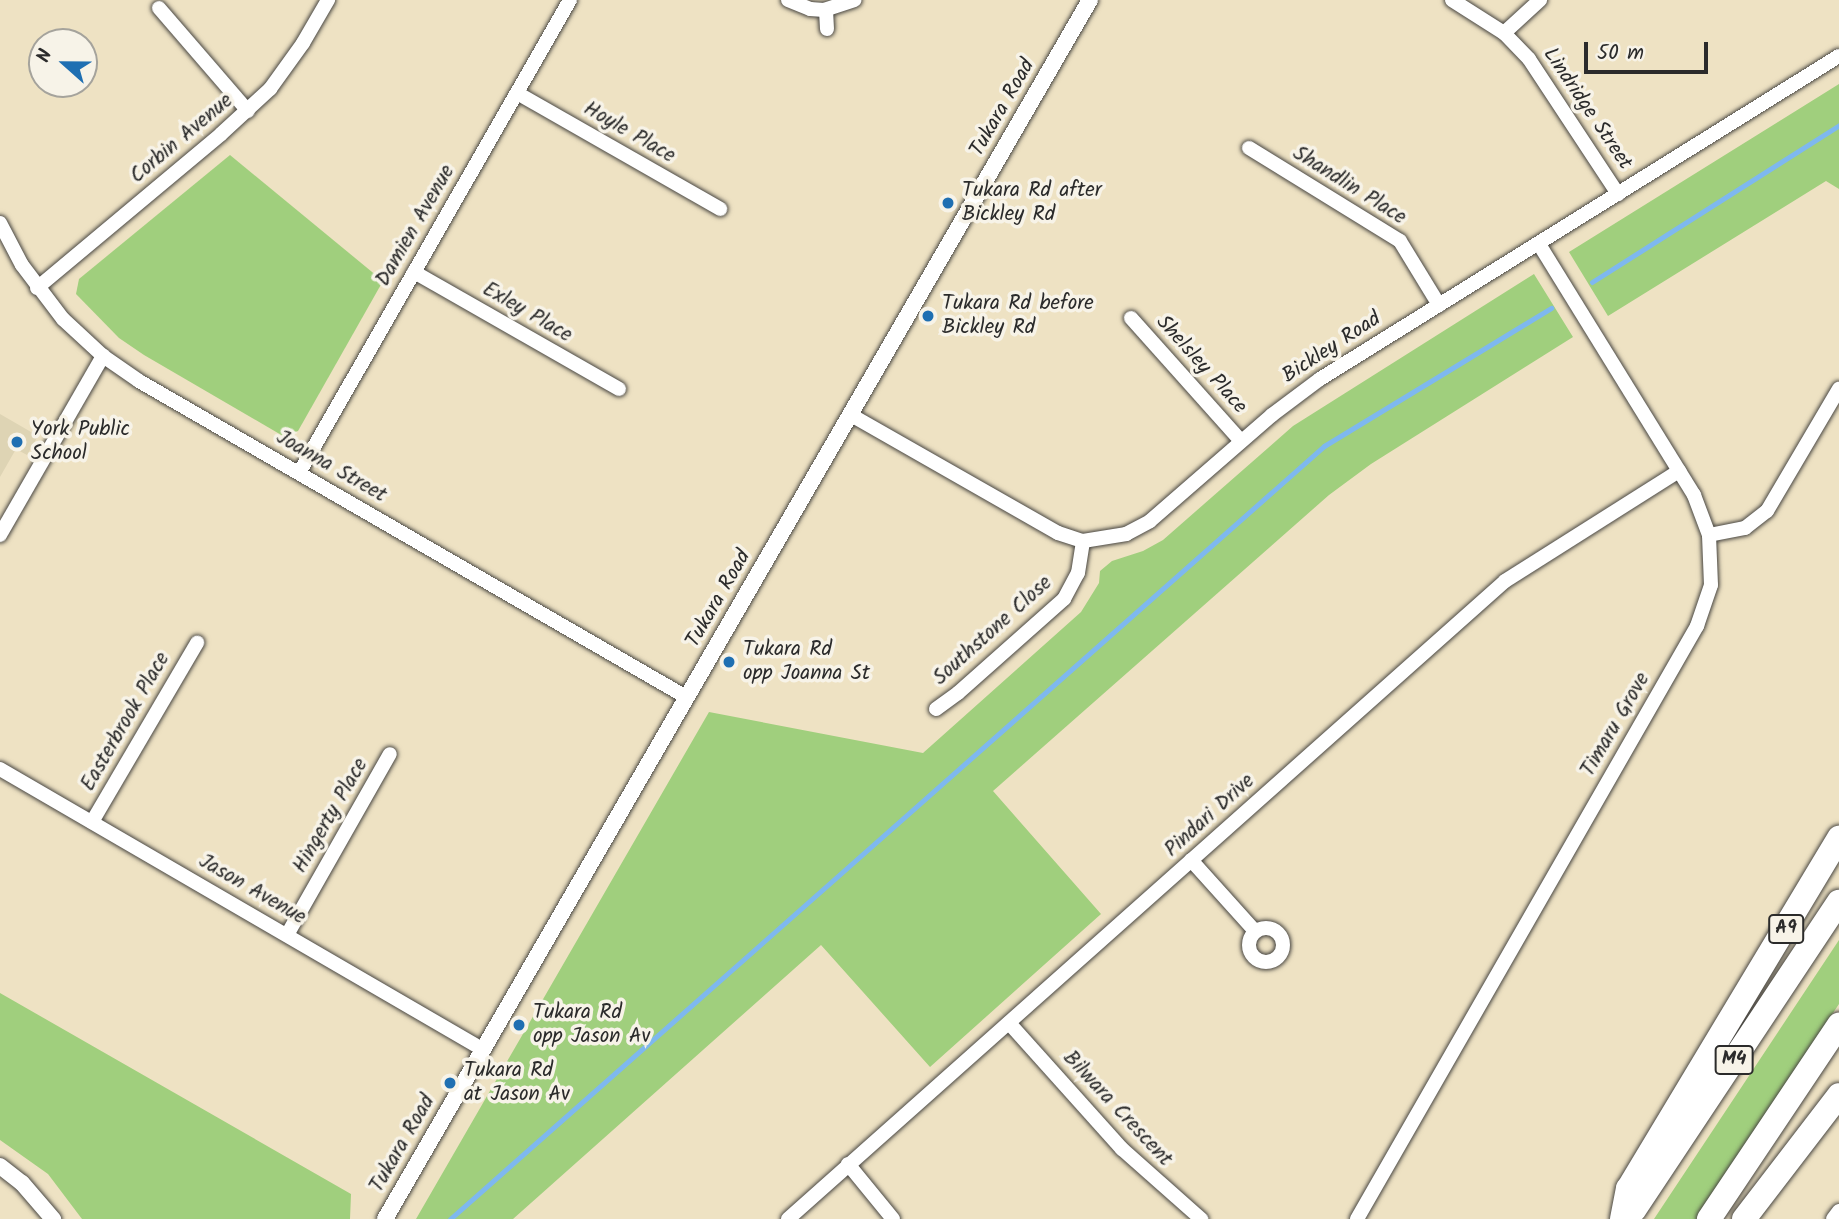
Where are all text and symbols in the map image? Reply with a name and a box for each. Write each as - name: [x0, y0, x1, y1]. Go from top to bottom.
- north arrow: [28, 28, 98, 98]
- scale bar: [1587, 28, 1711, 72]
- text: 50 m: [1597, 37, 1644, 70]
- street label: Lindridge Street: [1537, 43, 1637, 175]
- text: N: [29, 45, 61, 67]
- street label: Tukara Road: [965, 55, 1041, 161]
- street label: Corbin Avenue: [125, 89, 239, 189]
- street label: Hoyle Place: [579, 97, 679, 169]
- street label: Shandlin Place: [1288, 141, 1410, 231]
- street label: Damien Avenue: [371, 161, 461, 291]
- place label: Tukara Rd after Bickley Rd: [962, 178, 1102, 228]
- marker: Tukara Rd after Bickley Rd: [940, 195, 956, 211]
- street label: Exley Place: [478, 277, 576, 349]
- place label: Tukara Rd before Bickley Rd: [942, 291, 1094, 341]
- street label: Bickley Road: [1278, 307, 1386, 389]
- marker: Tukara Rd before Bickley Rd: [920, 308, 936, 324]
- street label: Shelsley Place: [1150, 310, 1252, 420]
- place label: York Public School: [31, 417, 130, 467]
- street label: Joanna Street: [271, 425, 391, 509]
- marker: York Public School: [9, 434, 25, 450]
- street label: Tukara Road: [681, 546, 757, 652]
- street label: Southstone Close: [928, 571, 1058, 691]
- place label: Tukara Rd opp Joanna St: [743, 637, 870, 687]
- street label: Easterbrook Place: [76, 648, 176, 796]
- marker: Tukara Rd opp Joanna St: [721, 654, 737, 670]
- street label: Timaru Grove: [1576, 669, 1656, 781]
- street label: Hingerty Place: [288, 754, 374, 878]
- street label: Pindari Drive: [1160, 769, 1260, 863]
- street label: Jason Avenue: [194, 849, 310, 931]
- road number: A9: [1767, 914, 1805, 945]
- place label: Tukara Rd opp Jason Av: [533, 1000, 650, 1050]
- marker: Tukara Rd opp Jason Av: [511, 1017, 527, 1033]
- road number: M4: [1713, 1044, 1755, 1076]
- street label: Bilwara Crescent: [1057, 1046, 1177, 1172]
- place label: Tukara Rd at Jason Av: [464, 1058, 570, 1108]
- marker: Tukara Rd at Jason Av: [442, 1075, 458, 1091]
- street label: Tukara Road: [365, 1091, 441, 1197]

